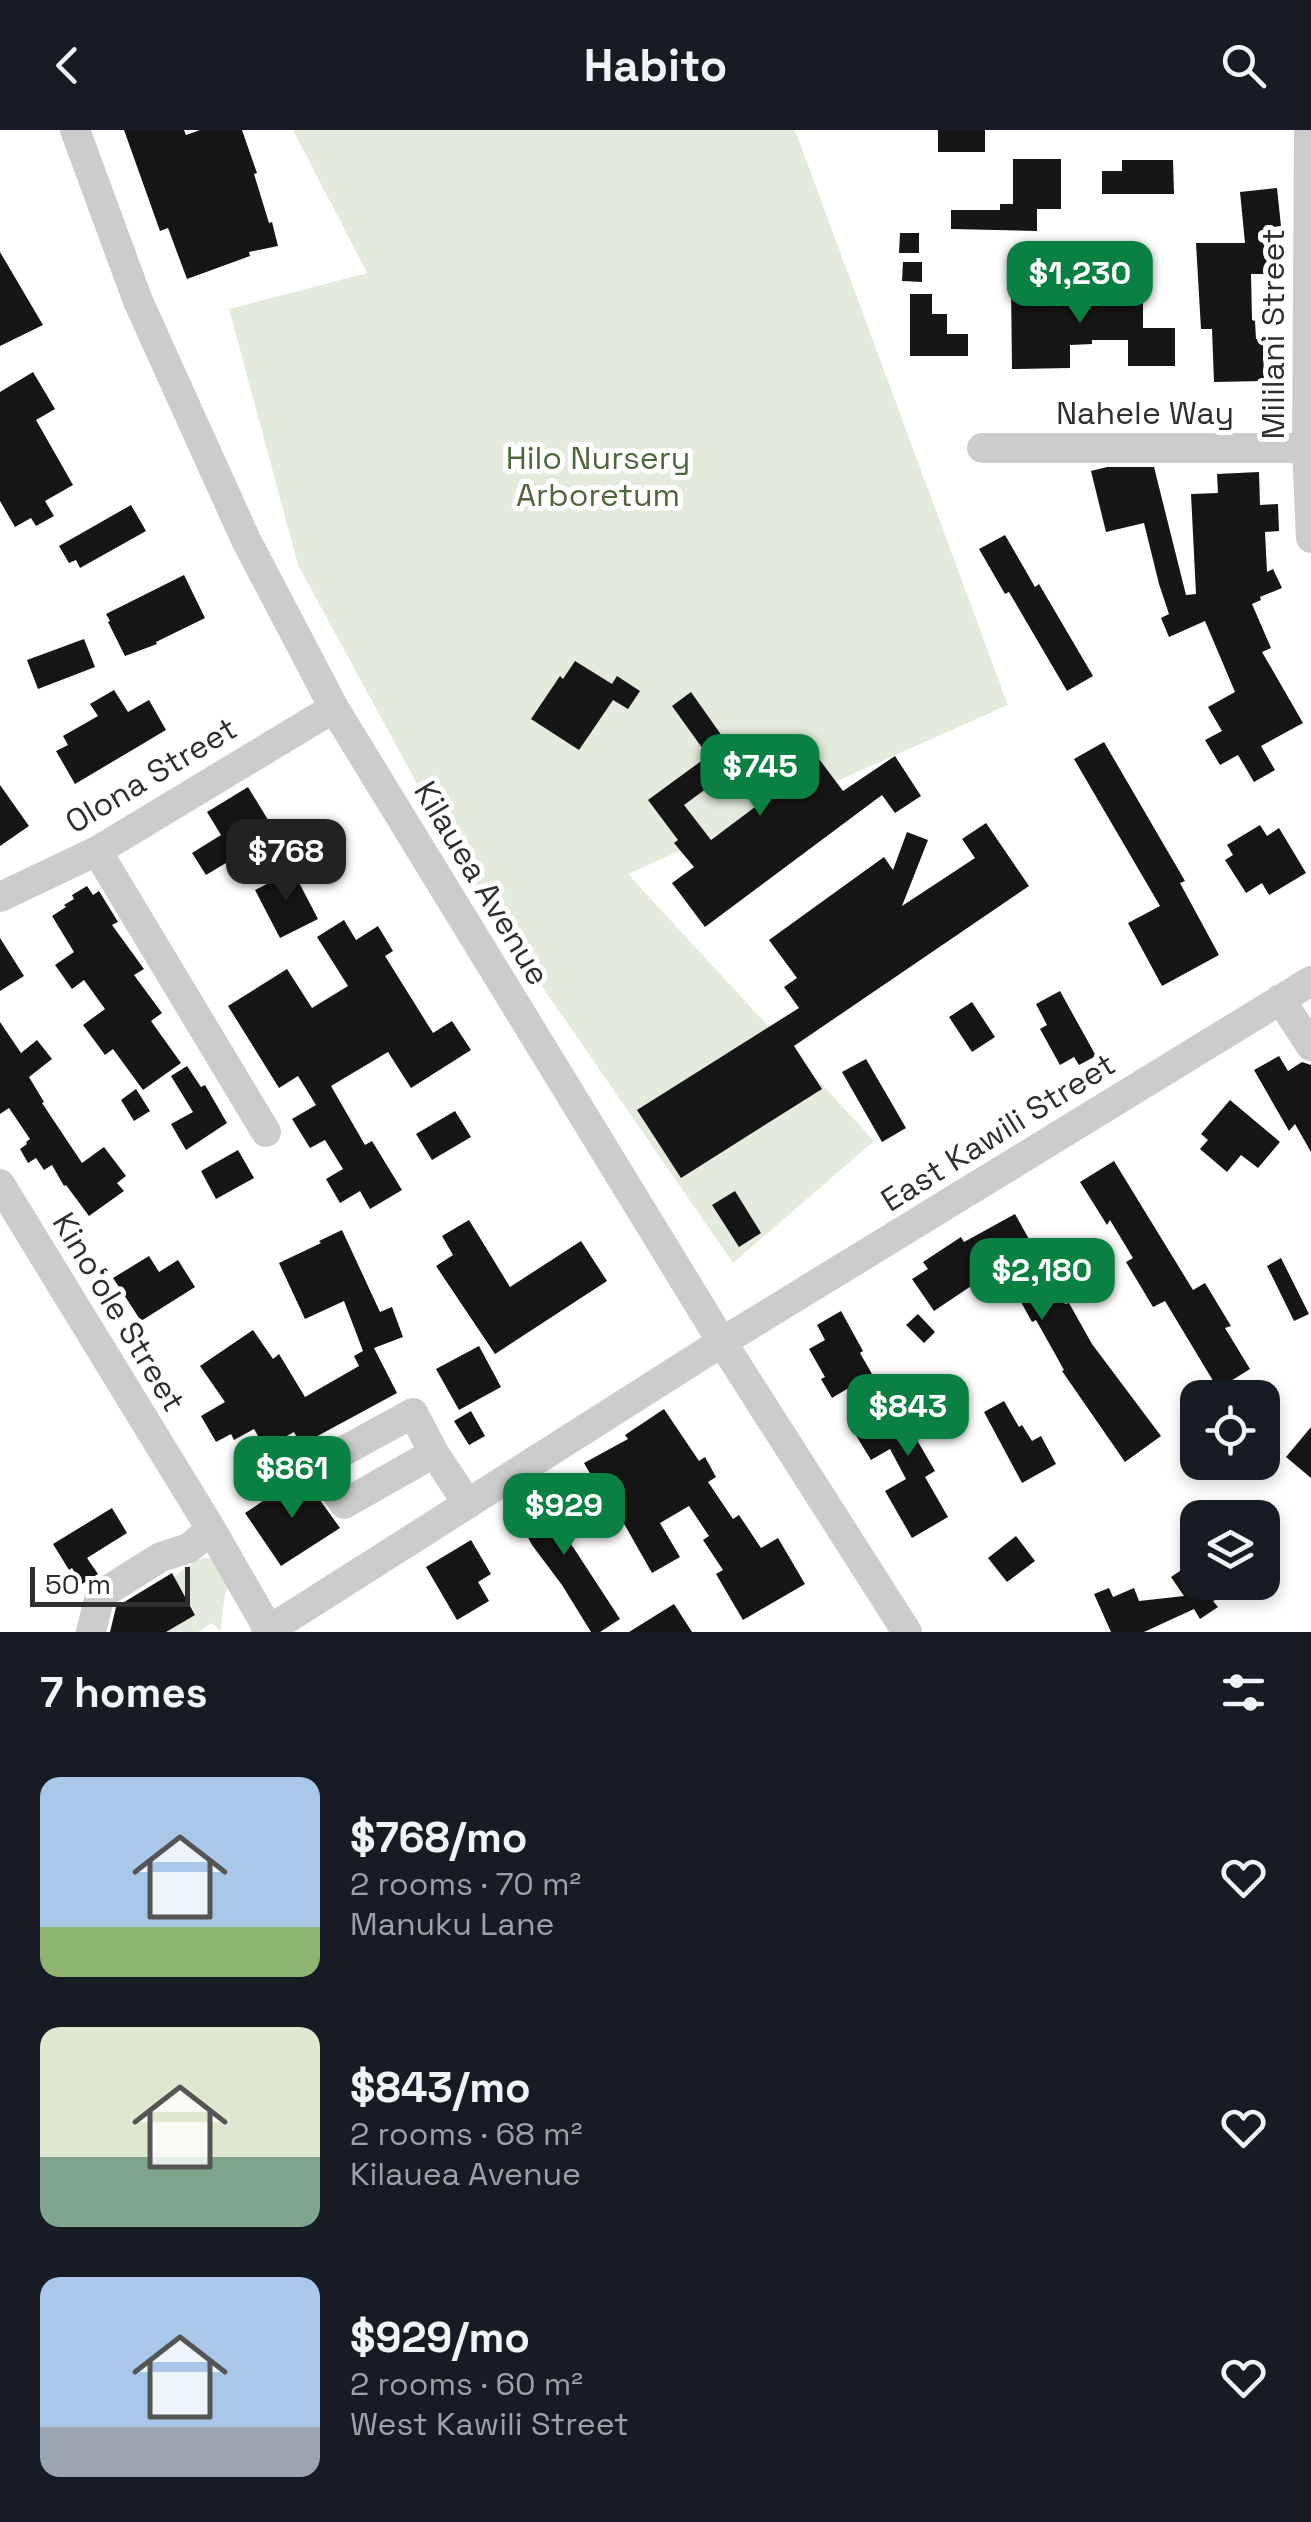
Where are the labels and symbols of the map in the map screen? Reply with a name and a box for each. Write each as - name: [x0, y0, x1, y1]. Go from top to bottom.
- street label: Mililani Street: [1253, 229, 1293, 439]
- pin: $1,230: [999, 241, 1161, 326]
- street label: Nahele Way: [1056, 393, 1234, 433]
- park label: Hilo Nursery Arboretum: [506, 438, 690, 515]
- street label: Olona Street: [58, 708, 244, 842]
- pin: $745: [701, 734, 819, 819]
- street label: Kilauea Avenue: [405, 774, 559, 992]
- pin: $768: [227, 819, 345, 904]
- street label: East Kawili Street: [874, 1044, 1122, 1220]
- street label: Kinoʻole Street: [44, 1205, 194, 1419]
- pin: $2,180: [961, 1238, 1123, 1323]
- pin: $843: [849, 1374, 967, 1459]
- pin: $861: [233, 1436, 351, 1521]
- pin: $929: [505, 1473, 623, 1558]
- scale bar: [30, 1562, 190, 1606]

